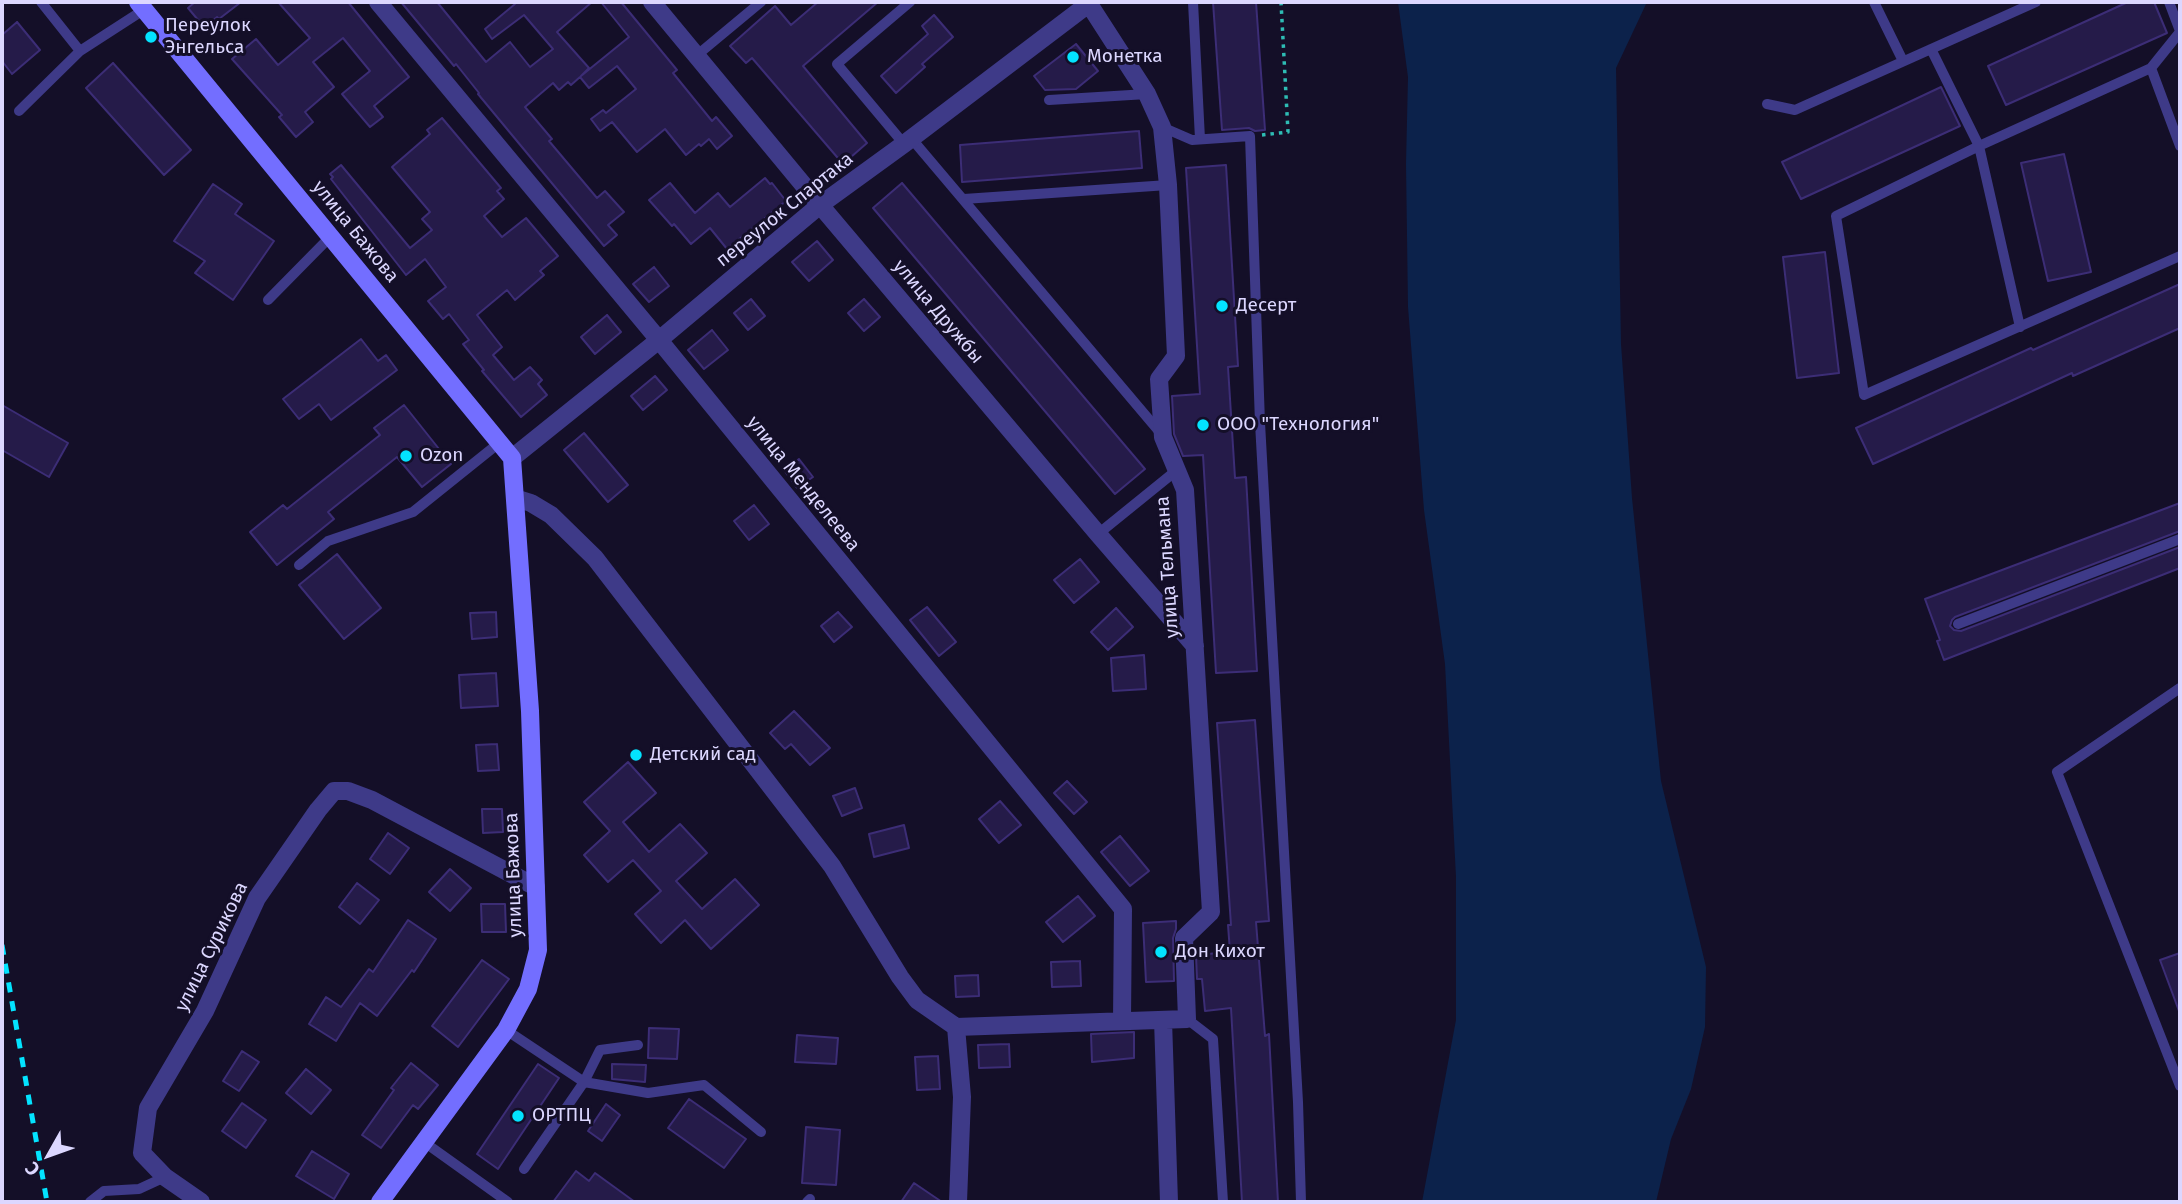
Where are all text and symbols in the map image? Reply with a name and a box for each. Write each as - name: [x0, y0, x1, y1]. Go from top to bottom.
- place label: Переулок Энгельса: [165, 15, 251, 59]
- marker: Переулок Энгельса: [143, 29, 159, 45]
- place label: Монетка: [1087, 46, 1163, 68]
- marker: Монетка: [1065, 49, 1081, 65]
- street label: переулок Спартака: [712, 148, 858, 272]
- street label: улица Бажова: [307, 176, 403, 288]
- street label: улица Дружбы: [888, 255, 988, 369]
- place label: Десерт: [1236, 295, 1296, 317]
- marker: Десерт: [1214, 298, 1230, 314]
- street label: улица Менделеева: [741, 412, 865, 556]
- place label: ООО "Технология": [1217, 414, 1379, 436]
- marker: ООО "Технология": [1195, 417, 1211, 433]
- place label: Ozon: [420, 445, 463, 467]
- marker: Ozon: [398, 448, 414, 464]
- street label: улица Тельмана: [1152, 495, 1184, 639]
- place label: Детский сад: [650, 744, 756, 766]
- marker: Детский сад: [628, 747, 644, 763]
- street label: улица Бажова: [500, 812, 528, 938]
- street label: улица Сурикова: [171, 878, 253, 1016]
- place label: Дон Кихот: [1175, 941, 1265, 963]
- marker: Дон Кихот: [1153, 944, 1169, 960]
- place label: ОРТПЦ: [532, 1105, 591, 1127]
- marker: ОРТПЦ: [510, 1108, 526, 1124]
- north arrow: [14, 1120, 84, 1190]
- text: С: [20, 1157, 45, 1180]

